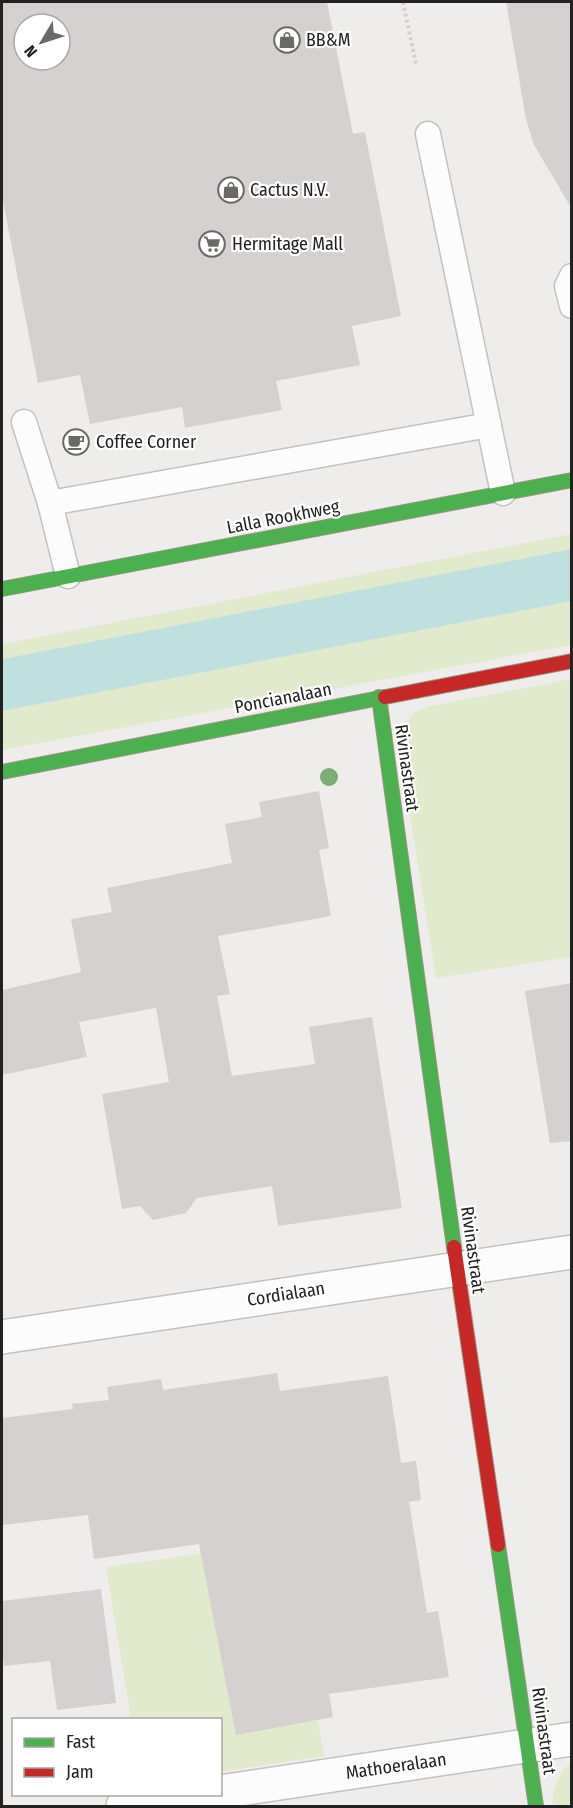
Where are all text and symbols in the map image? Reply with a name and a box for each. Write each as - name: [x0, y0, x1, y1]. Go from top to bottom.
- north arrow: [12, 12, 72, 72]
- shop icon: BB&M: [272, 25, 302, 55]
- place label: BB&M: [306, 29, 350, 51]
- text: N: [20, 41, 41, 61]
- shop icon: Cactus N.V.: [216, 175, 246, 205]
- place label: Cactus N.V.: [250, 179, 329, 201]
- supermarket icon: Hermitage Mall: [197, 229, 227, 259]
- place label: Hermitage Mall: [232, 233, 343, 255]
- cafe icon: Coffee Corner: [61, 427, 91, 457]
- place label: Coffee Corner: [96, 431, 197, 453]
- street label: Lalla Rookhweg: [225, 495, 342, 539]
- street label: Poncianalaan: [232, 678, 334, 718]
- street label: Rivinastraat: [390, 723, 424, 813]
- street label: Rivinastraat: [456, 1205, 490, 1295]
- street label: Cordialaan: [245, 1277, 327, 1311]
- street label: Rivinastraat: [527, 1686, 561, 1776]
- legend: [12, 1718, 222, 1796]
- text: Fast: [66, 1731, 95, 1753]
- street label: Mathoeralaan: [344, 1748, 448, 1784]
- text: Jam: [66, 1761, 94, 1783]

